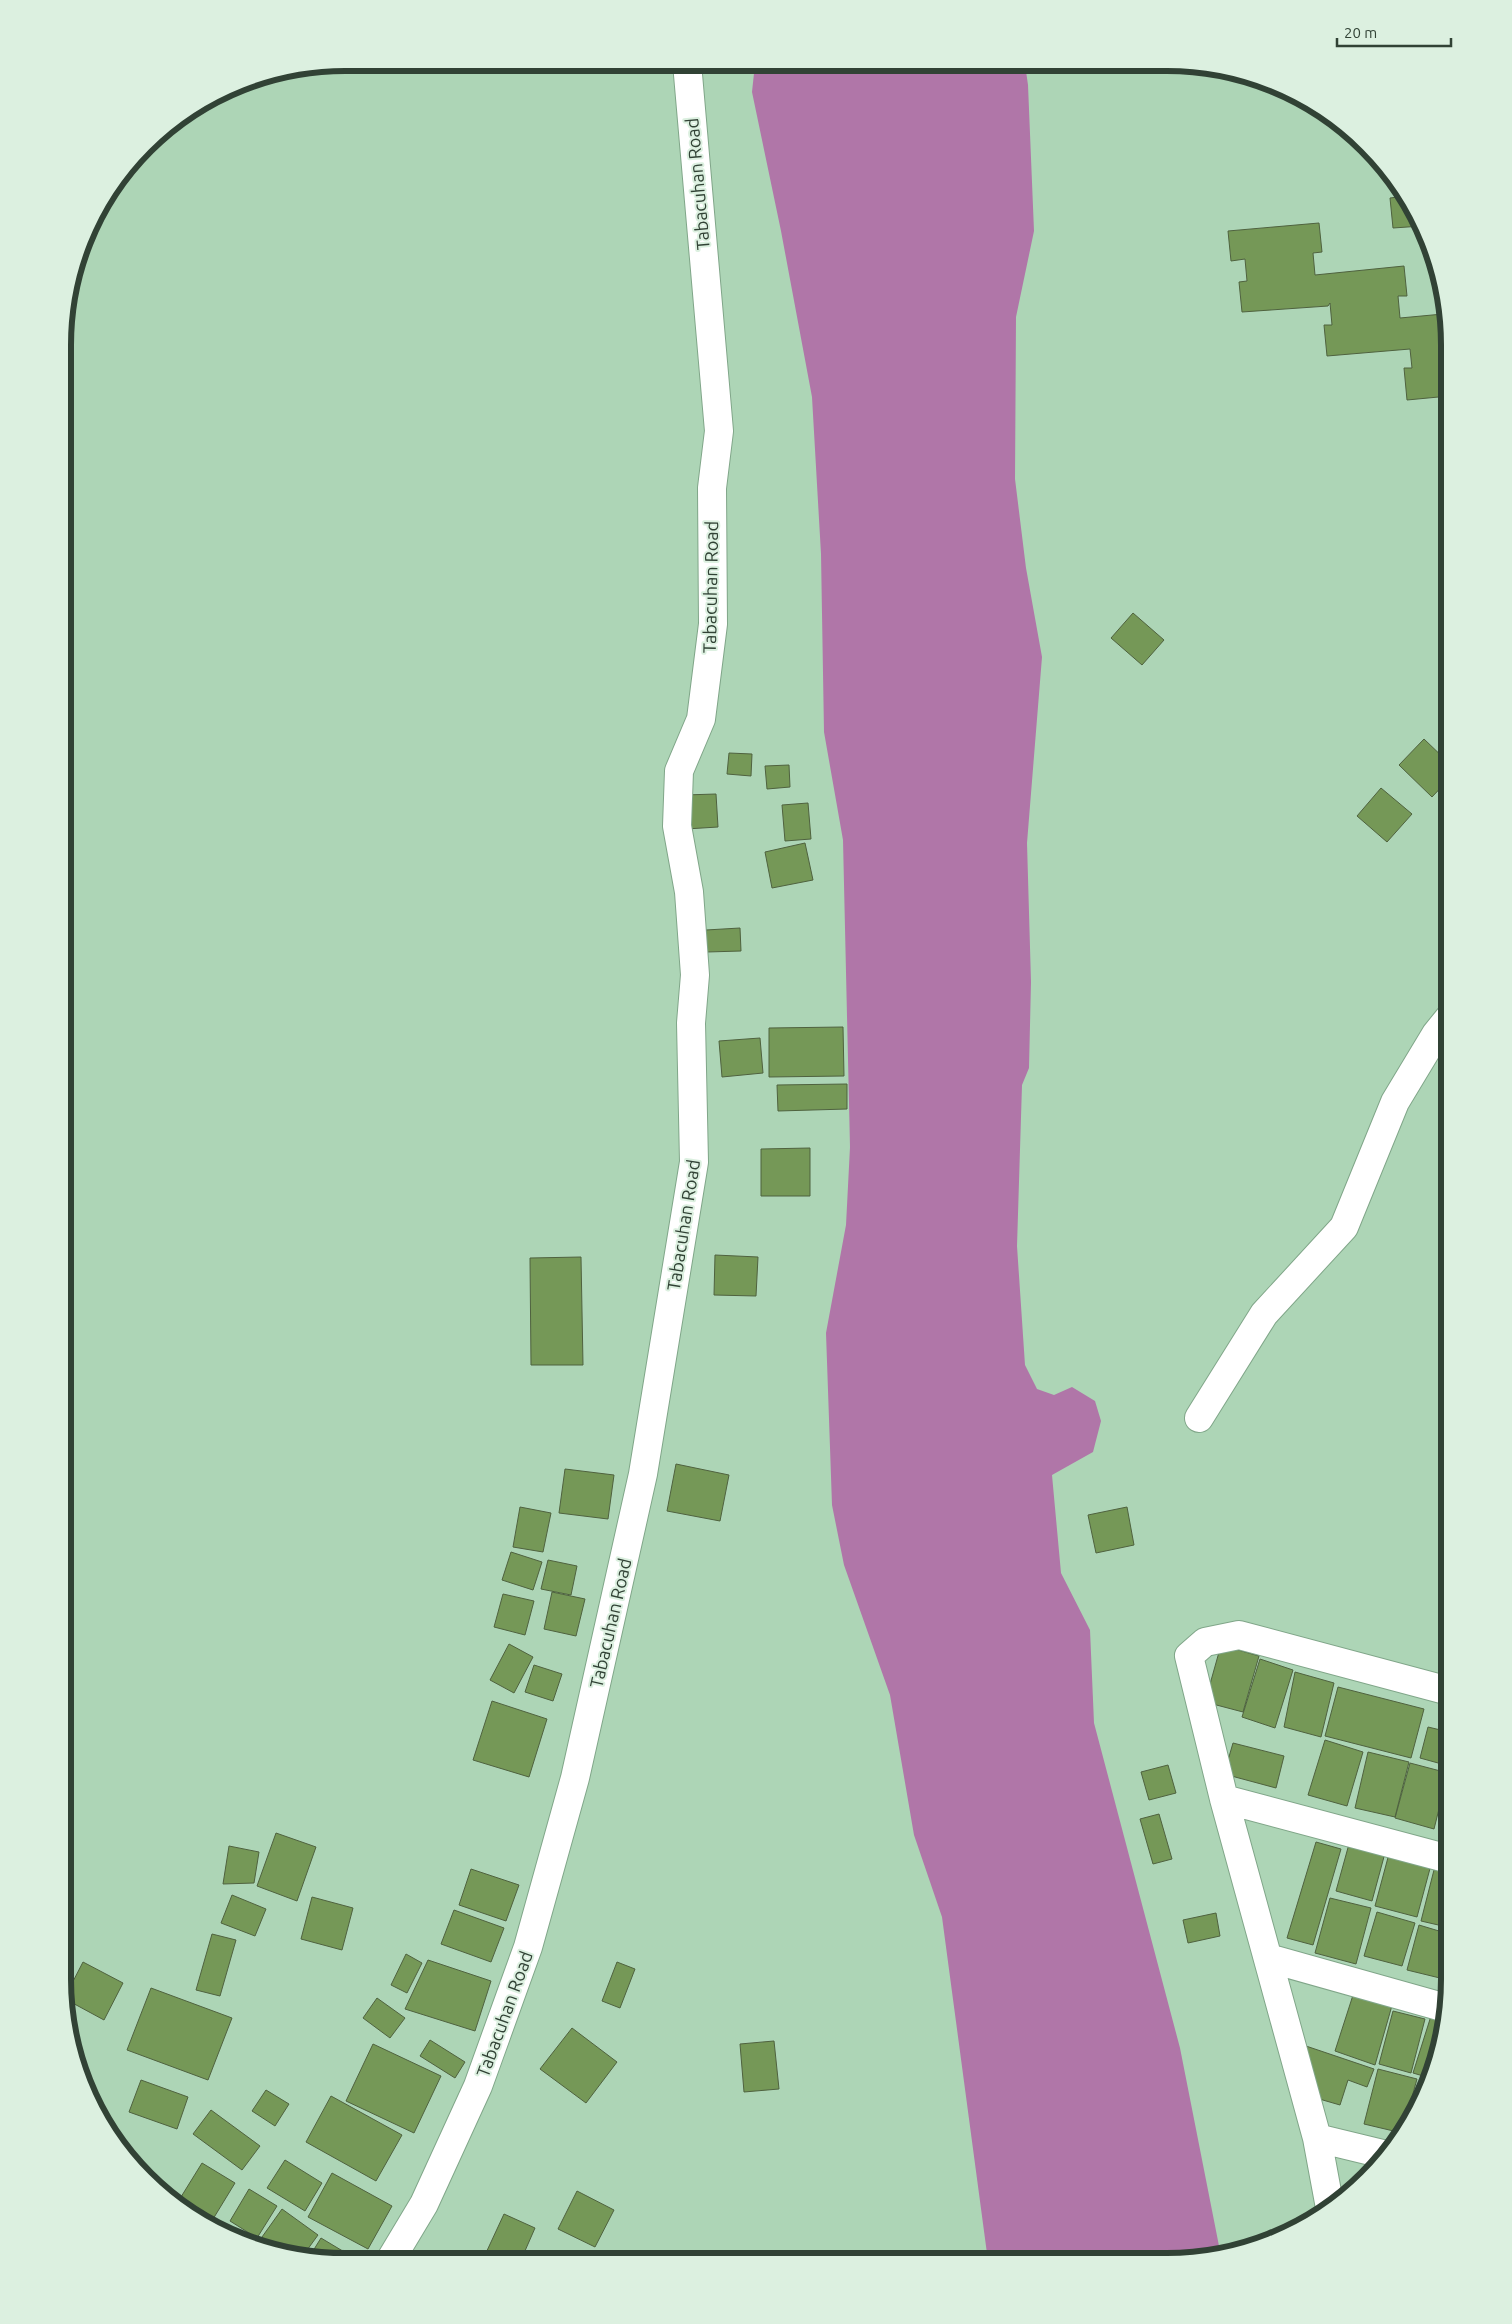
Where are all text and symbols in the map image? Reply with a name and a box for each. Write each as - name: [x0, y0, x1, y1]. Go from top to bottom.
- scale bar: [1337, 15, 1451, 47]
- text: 20 m: [1344, 24, 1377, 41]
- street label: Tabacuhan Road: [681, 117, 713, 251]
- street label: Tabacuhan Road: [699, 521, 721, 653]
- street label: Tabacuhan Road: [663, 1158, 703, 1292]
- street label: Tabacuhan Road: [585, 1556, 635, 1690]
- street label: Tabacuhan Road: [472, 1948, 536, 2080]

